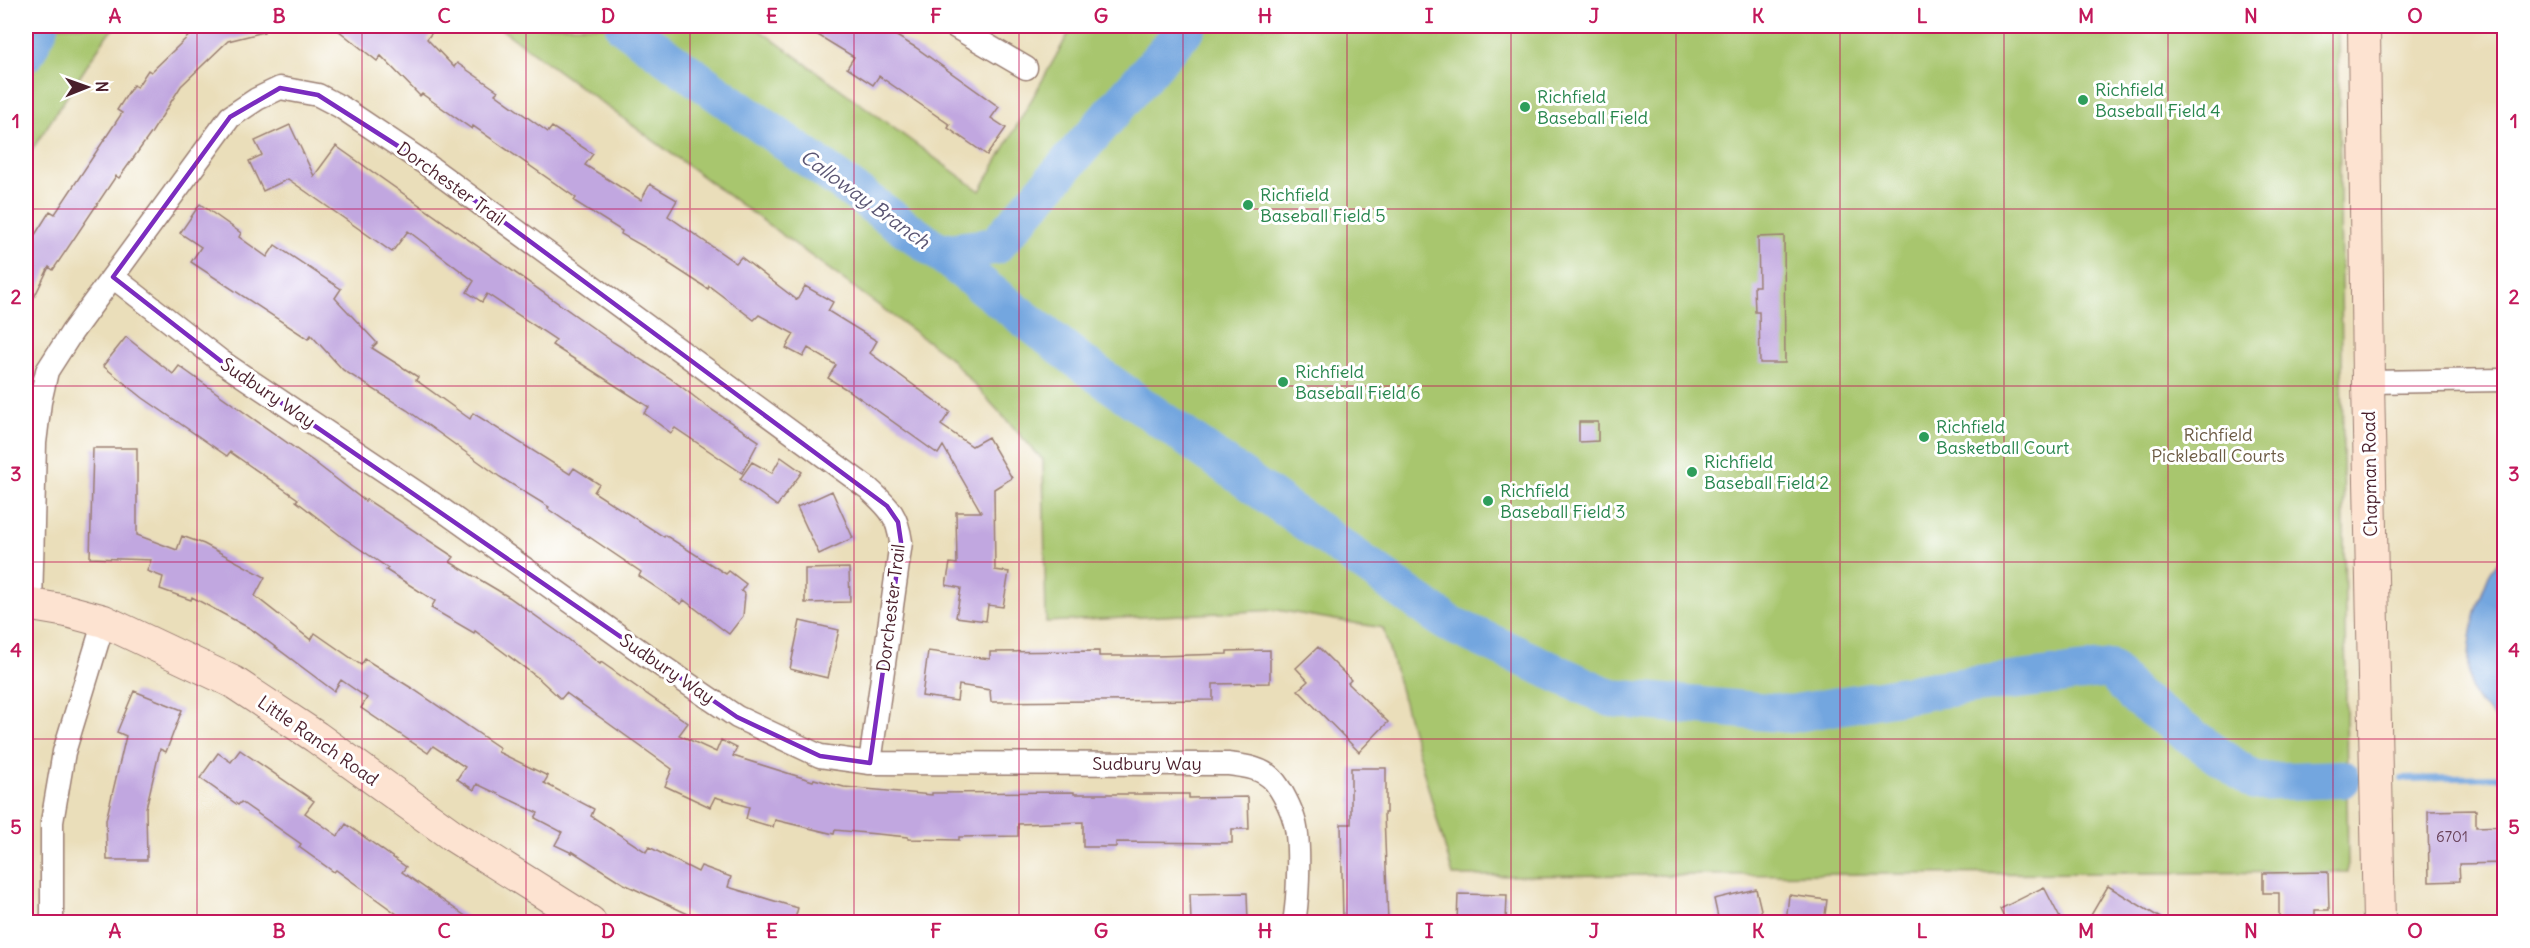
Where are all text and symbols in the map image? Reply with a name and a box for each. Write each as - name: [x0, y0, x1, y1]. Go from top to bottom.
- text: A: [109, 3, 122, 28]
- text: B: [272, 3, 286, 28]
- text: C: [437, 3, 451, 28]
- text: D: [601, 3, 615, 28]
- text: E: [766, 3, 778, 28]
- text: F: [930, 3, 942, 28]
- text: G: [1094, 3, 1108, 28]
- text: H: [1258, 3, 1272, 28]
- text: I: [1425, 3, 1434, 28]
- text: J: [1589, 3, 1600, 28]
- text: K: [1752, 3, 1765, 28]
- text: L: [1917, 3, 1928, 28]
- text: M: [2078, 3, 2094, 28]
- text: N: [2244, 3, 2258, 28]
- text: O: [2407, 3, 2423, 28]
- north arrow: [57, 57, 117, 117]
- place label: Richfield Baseball Field 4: [2095, 78, 2221, 122]
- text: N: [92, 81, 112, 92]
- place label: Richfield Baseball Field: [1537, 85, 1648, 129]
- marker: Richfield Baseball Field 4: [2076, 93, 2090, 107]
- marker: Richfield Baseball Field: [1518, 100, 1532, 114]
- text: 1: [12, 108, 20, 133]
- text: 1: [2510, 108, 2518, 133]
- street label: Dorchester Trail: [393, 137, 510, 231]
- water label: Calloway Branch: [796, 143, 935, 254]
- place label: Richfield Baseball Field 5: [1260, 183, 1386, 227]
- marker: Richfield Baseball Field 5: [1241, 198, 1255, 212]
- text: 2: [11, 284, 22, 309]
- text: 2: [2509, 284, 2520, 309]
- street label: Sudbury Way: [216, 352, 320, 433]
- place label: Richfield Baseball Field 6: [1295, 360, 1421, 404]
- marker: Richfield Baseball Field 6: [1276, 375, 1290, 389]
- street label: Chapman Road: [2357, 411, 2382, 537]
- place label: Richfield Basketball Court: [1936, 415, 2069, 459]
- park label: Richfield Pickleball Courts: [2151, 423, 2285, 467]
- marker: Richfield Basketball Court: [1917, 430, 1931, 444]
- place label: Richfield Baseball Field 2: [1704, 450, 1829, 494]
- text: 3: [10, 461, 22, 486]
- text: 3: [2508, 461, 2520, 486]
- marker: Richfield Baseball Field 2: [1685, 465, 1699, 479]
- place label: Richfield Baseball Field 3: [1500, 479, 1626, 523]
- marker: Richfield Baseball Field 3: [1481, 494, 1495, 508]
- street label: Dorchester Trail: [871, 543, 910, 673]
- street label: Sudbury Way: [615, 628, 719, 709]
- text: 4: [10, 637, 22, 662]
- text: 4: [2508, 637, 2520, 662]
- street label: Little Ranch Road: [253, 690, 383, 791]
- street label: Sudbury Way: [1092, 752, 1202, 775]
- text: 5: [10, 814, 22, 839]
- text: 5: [2508, 814, 2520, 839]
- house number: 6701: [2436, 827, 2468, 846]
- text: A: [109, 918, 122, 943]
- text: B: [272, 918, 286, 943]
- text: C: [437, 918, 451, 943]
- text: D: [601, 918, 615, 943]
- text: E: [766, 918, 778, 943]
- text: F: [930, 918, 942, 943]
- text: G: [1094, 918, 1108, 943]
- text: H: [1258, 918, 1272, 943]
- text: I: [1425, 918, 1434, 943]
- text: J: [1589, 918, 1600, 943]
- text: K: [1752, 918, 1765, 943]
- text: L: [1917, 918, 1928, 943]
- text: M: [2078, 918, 2094, 943]
- text: N: [2244, 918, 2258, 943]
- text: O: [2407, 918, 2423, 943]

